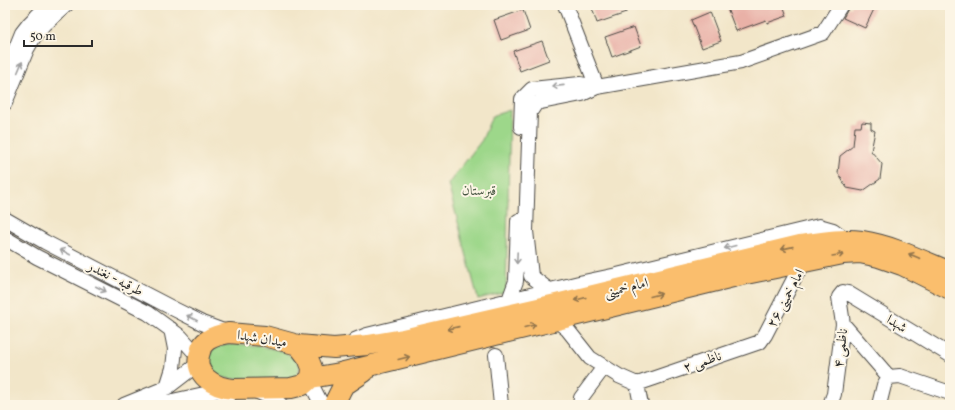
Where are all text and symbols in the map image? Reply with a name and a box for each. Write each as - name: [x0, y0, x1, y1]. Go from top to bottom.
- scale bar: [24, 22, 92, 48]
- text: 50 m: [30, 29, 56, 45]
- one-way arrow: [17, 61, 24, 73]
- one-way arrow: [552, 83, 565, 90]
- park label: قبرستان: [462, 182, 496, 201]
- one-way arrow: [724, 244, 737, 252]
- one-way arrow: [781, 244, 794, 252]
- one-way arrow: [59, 248, 71, 255]
- one-way arrow: [513, 251, 520, 264]
- one-way arrow: [831, 251, 844, 259]
- one-way arrow: [909, 252, 921, 260]
- street label: طرقبه - نغندر: [83, 256, 146, 301]
- street label: امام خمینی ۲۶: [763, 266, 811, 332]
- street label: امام خمینی: [602, 274, 651, 305]
- one-way arrow: [95, 286, 107, 294]
- one-way arrow: [649, 291, 662, 299]
- one-way arrow: [573, 295, 586, 303]
- street label: شهدا: [882, 311, 910, 338]
- one-way arrow: [187, 314, 199, 321]
- one-way arrow: [523, 322, 536, 330]
- one-way arrow: [447, 324, 460, 332]
- street label: میدان شهدا: [235, 326, 288, 353]
- street label: ناظمی ۴: [830, 327, 853, 369]
- street label: ناظمی ۲: [681, 347, 725, 378]
- one-way arrow: [397, 353, 410, 361]

